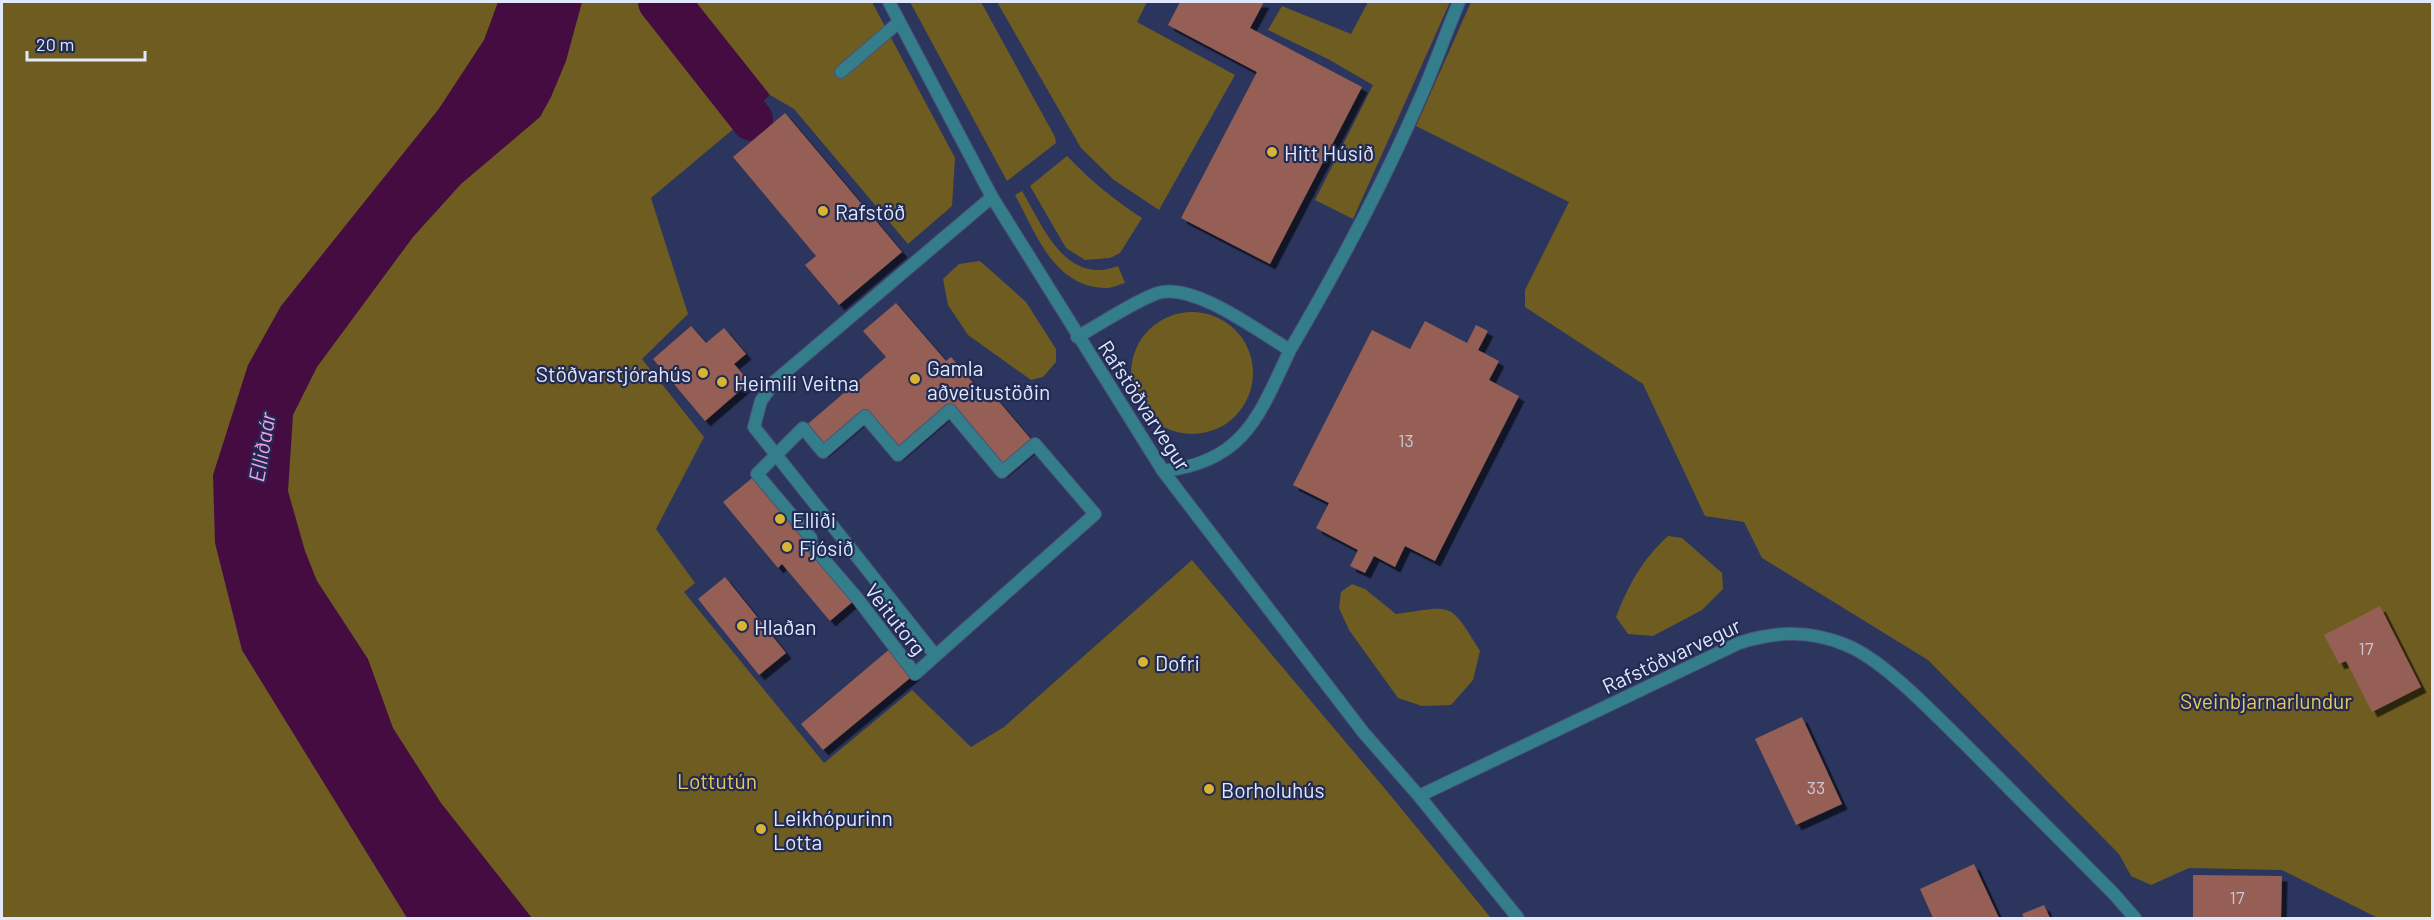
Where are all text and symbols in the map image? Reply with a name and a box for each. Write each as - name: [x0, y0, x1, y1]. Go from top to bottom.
- scale bar: [27, 24, 146, 62]
- text: 20 m: [36, 33, 74, 55]
- place label: Hitt Húsið: [1284, 140, 1374, 165]
- marker: Hitt Húsið: [1265, 145, 1279, 159]
- place label: Rafstöð: [835, 199, 905, 224]
- marker: Rafstöð: [816, 204, 830, 218]
- street label: Rafstöðvarvegur: [1094, 335, 1197, 475]
- place label: Gamla aðveitustöðin: [927, 355, 1050, 404]
- place label: Stöðvarstjórahús: [536, 361, 691, 386]
- marker: Stöðvarstjórahús: [696, 366, 710, 380]
- place label: Heimili Veitna: [734, 370, 859, 395]
- marker: Gamla aðveitustöðin: [908, 372, 922, 386]
- marker: Heimili Veitna: [715, 375, 729, 389]
- water label: Elliðaár: [242, 409, 280, 484]
- house number: 13: [1398, 429, 1414, 451]
- place label: Elliði: [792, 507, 836, 532]
- marker: Elliði: [773, 512, 787, 526]
- place label: Fjósið: [799, 535, 854, 560]
- marker: Fjósið: [780, 540, 794, 554]
- street label: Veitutorg: [860, 578, 932, 660]
- street label: Rafstöðvarvegur: [1598, 612, 1745, 698]
- place label: Hlaðan: [754, 614, 817, 639]
- marker: Hlaðan: [735, 619, 749, 633]
- house number: 17: [2359, 637, 2374, 659]
- place label: Dofri: [1155, 650, 1200, 675]
- marker: Dofri: [1136, 655, 1150, 669]
- park label: Sveinbjarnarlundur: [2180, 688, 2352, 713]
- park label: Lottutún: [677, 768, 757, 793]
- house number: 33: [1807, 776, 1825, 798]
- place label: Borholuhús: [1221, 777, 1325, 802]
- marker: Borholuhús: [1202, 782, 1216, 796]
- place label: Leikhópurinn Lotta: [773, 805, 893, 854]
- marker: Leikhópurinn Lotta: [754, 822, 768, 836]
- house number: 17: [2230, 886, 2245, 908]

